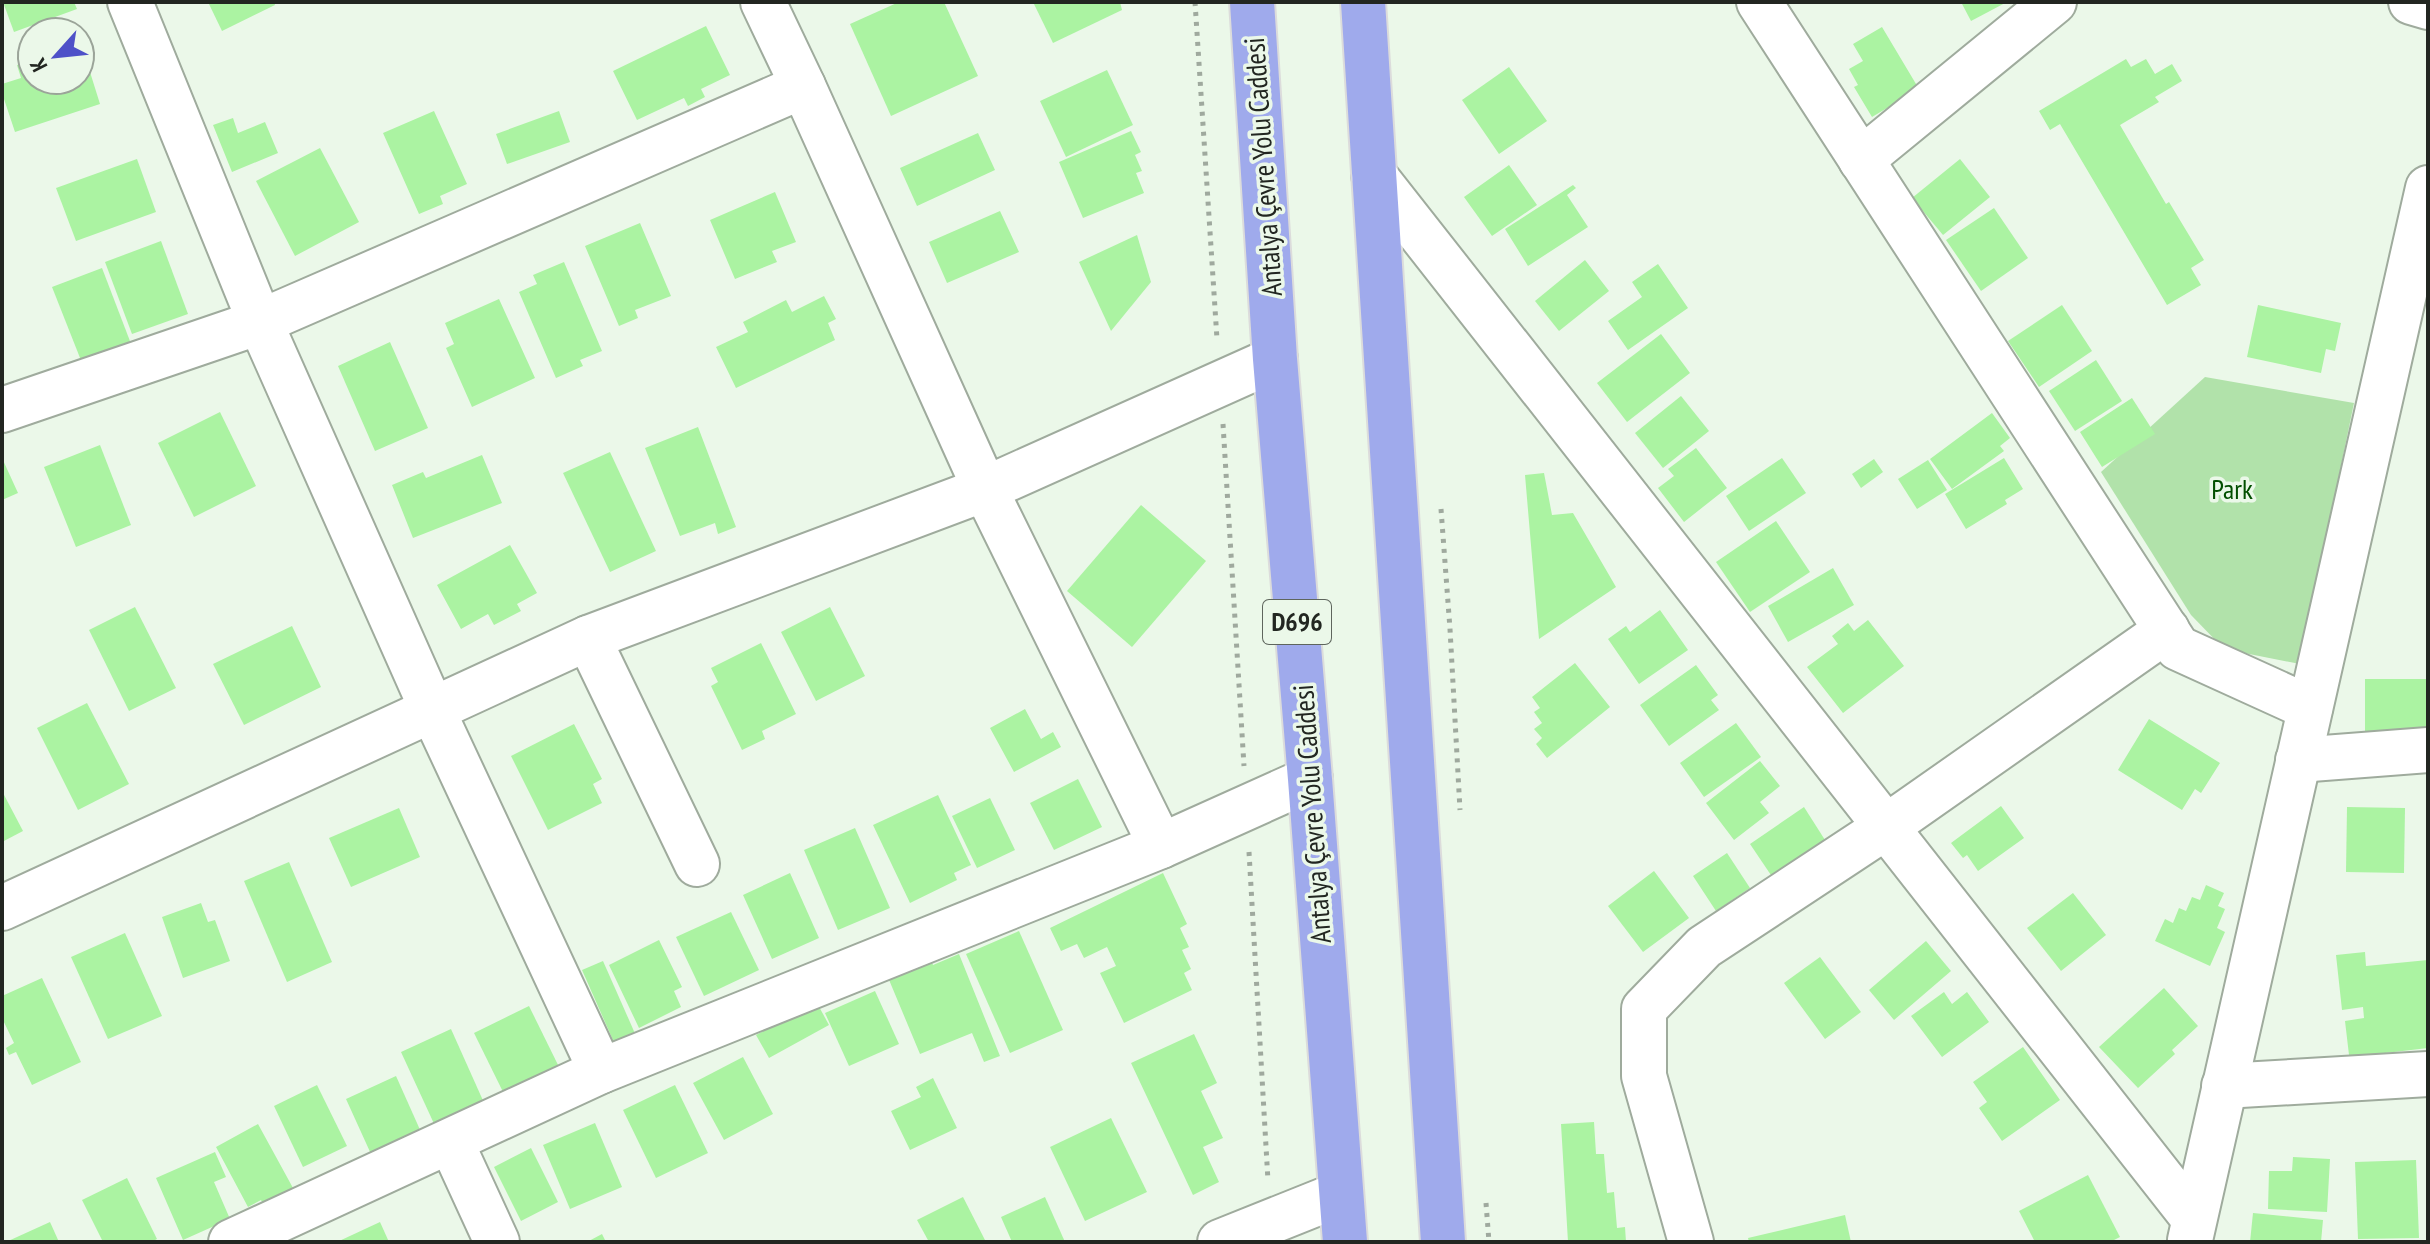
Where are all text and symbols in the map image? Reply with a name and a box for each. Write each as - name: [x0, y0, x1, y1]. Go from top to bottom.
- north arrow: [16, 16, 96, 96]
- street label: Antalya Çevre Yolu Caddesi: [1235, 36, 1290, 298]
- text: K: [23, 53, 53, 77]
- park label: Park: [2211, 470, 2253, 507]
- road number: D696: [1263, 600, 1331, 644]
- street label: Antalya Çevre Yolu Caddesi: [1284, 683, 1339, 945]

